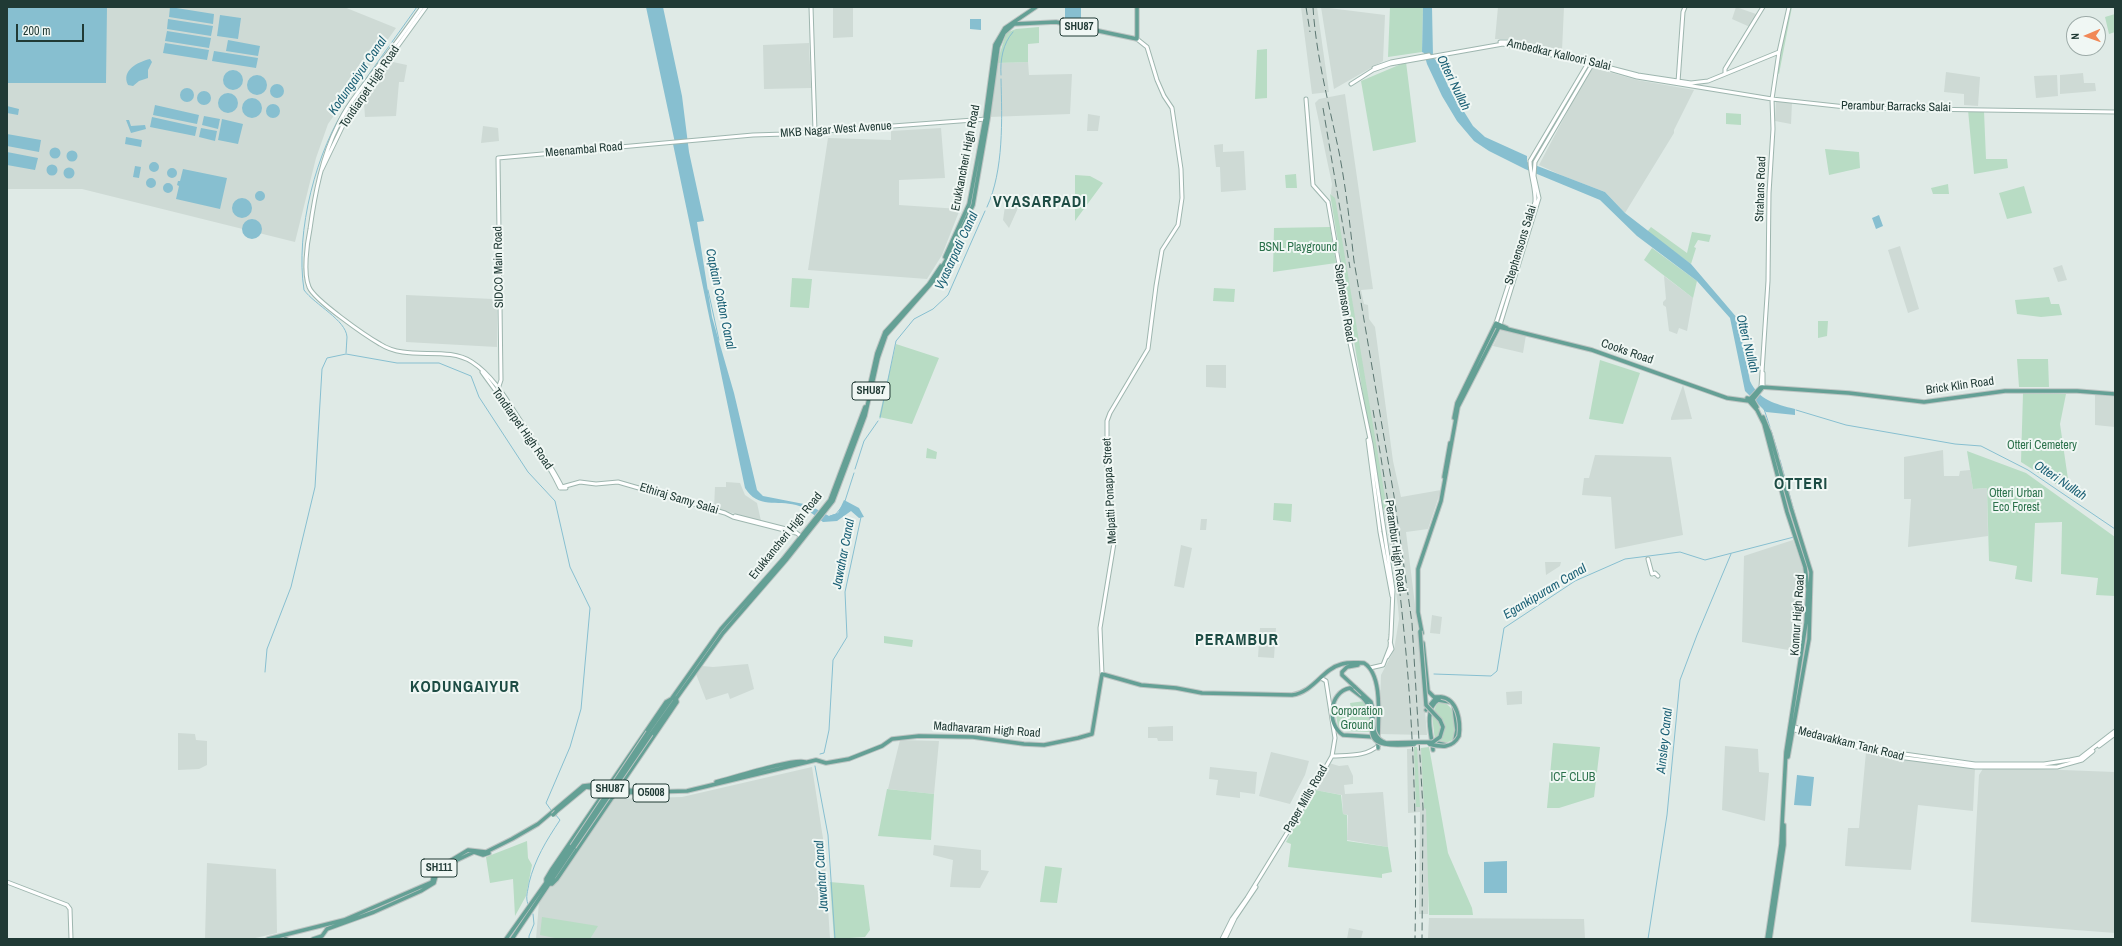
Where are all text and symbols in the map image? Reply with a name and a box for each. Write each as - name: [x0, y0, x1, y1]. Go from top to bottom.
- scale bar: [18, 16, 86, 42]
- north arrow: [2066, 16, 2106, 56]
- road number: SHU87: [1060, 18, 1098, 36]
- text: 200 m: [23, 23, 50, 39]
- text: N: [2068, 33, 2082, 40]
- water label: Kodungaiyur Canal: [325, 34, 391, 118]
- street label: Ambedkar Kalloori Salai: [1506, 36, 1612, 74]
- street label: Tondiarpet High Road: [337, 43, 403, 131]
- water label: Otteri Nullah: [1433, 53, 1473, 113]
- street label: Perambur Barracks Salai: [1841, 99, 1951, 115]
- street label: Erukkancheri High Road: [949, 104, 983, 212]
- street label: MKB Nagar West Avenue: [780, 119, 892, 141]
- street label: Meenambal Road: [545, 139, 623, 161]
- street label: Strahans Road: [1753, 156, 1769, 222]
- district label: VYASARPADI: [993, 193, 1087, 213]
- street label: Stephensons Salai: [1502, 203, 1540, 287]
- water label: Vyasarpadi Canal: [932, 210, 982, 292]
- street label: SIDCO Main Road: [491, 226, 507, 308]
- park label: BSNL Playground: [1259, 241, 1337, 255]
- water label: Captain Cotton Canal: [702, 247, 738, 351]
- street label: Stephenson Road: [1331, 263, 1357, 343]
- water label: Otteri Nullah: [1732, 313, 1762, 375]
- street label: Cooks Road: [1599, 336, 1655, 368]
- street label: Brick Klin Road: [1925, 374, 1995, 398]
- road number: SHU87: [852, 382, 890, 400]
- street label: Tondiarpet High Road: [488, 385, 556, 473]
- street label: Melpatti Ponappa Street: [1100, 438, 1120, 544]
- park label: Otteri Cemetery: [2007, 439, 2077, 453]
- water label: Otteri Nullah: [2031, 458, 2089, 504]
- district label: OTTERI: [1774, 475, 1828, 495]
- street label: Ethiraj Samy Salai: [638, 480, 720, 518]
- park label: Otteri Urban Eco Forest: [1989, 487, 2043, 515]
- street label: Erukkancheri High Road: [747, 490, 825, 582]
- street label: Perambur High Road: [1381, 499, 1409, 593]
- water label: Jawahar Canal: [830, 518, 858, 590]
- water label: Egankipuram Canal: [1501, 561, 1589, 623]
- street label: Konnur High Road: [1788, 574, 1808, 656]
- district label: PERAMBUR: [1195, 631, 1279, 651]
- district label: KODUNGAIYUR: [410, 678, 520, 698]
- park label: Corporation Ground: [1331, 705, 1383, 733]
- water label: Ainsley Canal: [1654, 707, 1676, 775]
- street label: Madhavaram High Road: [933, 719, 1041, 741]
- street label: Medavakkam Tank Road: [1797, 724, 1905, 764]
- street label: Paper Mills Road: [1281, 763, 1331, 835]
- park label: ICF CLUB: [1551, 771, 1595, 785]
- road number: SHU87: [591, 780, 629, 798]
- road number: O5008: [633, 784, 669, 802]
- water label: Jawahar Canal: [812, 840, 832, 912]
- road number: SH111: [421, 859, 457, 877]

